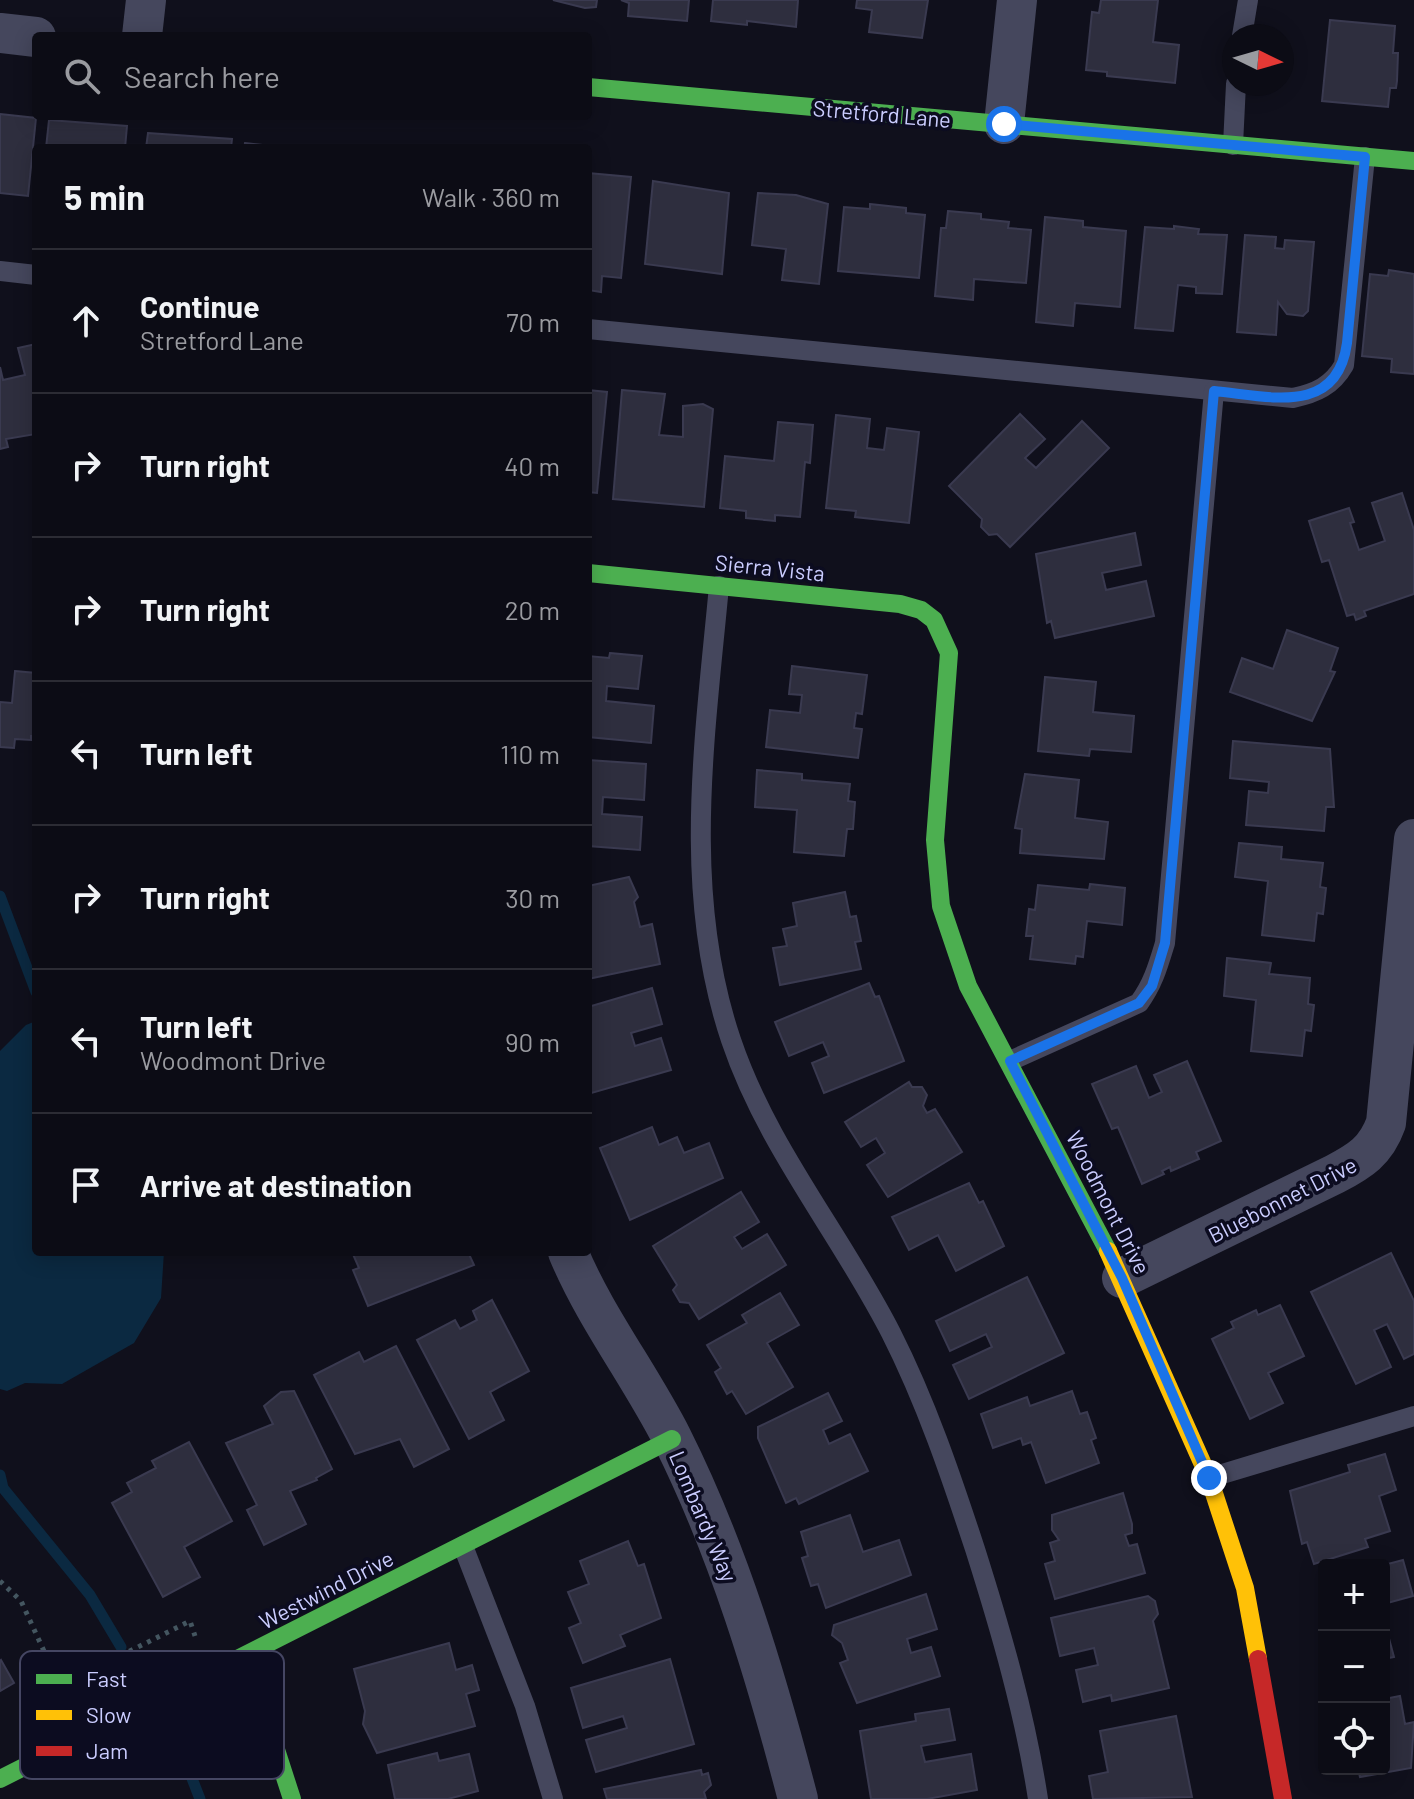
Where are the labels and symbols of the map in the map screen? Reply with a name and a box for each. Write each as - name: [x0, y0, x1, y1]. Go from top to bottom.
- north arrow: [1222, 24, 1294, 96]
- street label: Stretford Lane: [812, 94, 952, 132]
- route start: [986, 106, 1022, 142]
- street label: Sierra Vista: [714, 548, 826, 586]
- street label: Woodmont Drive: [1062, 1126, 1156, 1278]
- street label: Bluebonnet Drive: [1204, 1150, 1360, 1248]
- street label: Lombardy Way: [665, 1447, 743, 1585]
- route end: [1191, 1460, 1227, 1496]
- street label: Westwind Drive: [255, 1544, 397, 1634]
- legend: [20, 1651, 284, 1779]
- text: Fast: [86, 1665, 128, 1691]
- text: Slow: [86, 1701, 131, 1727]
- text: Jam: [86, 1737, 128, 1763]

